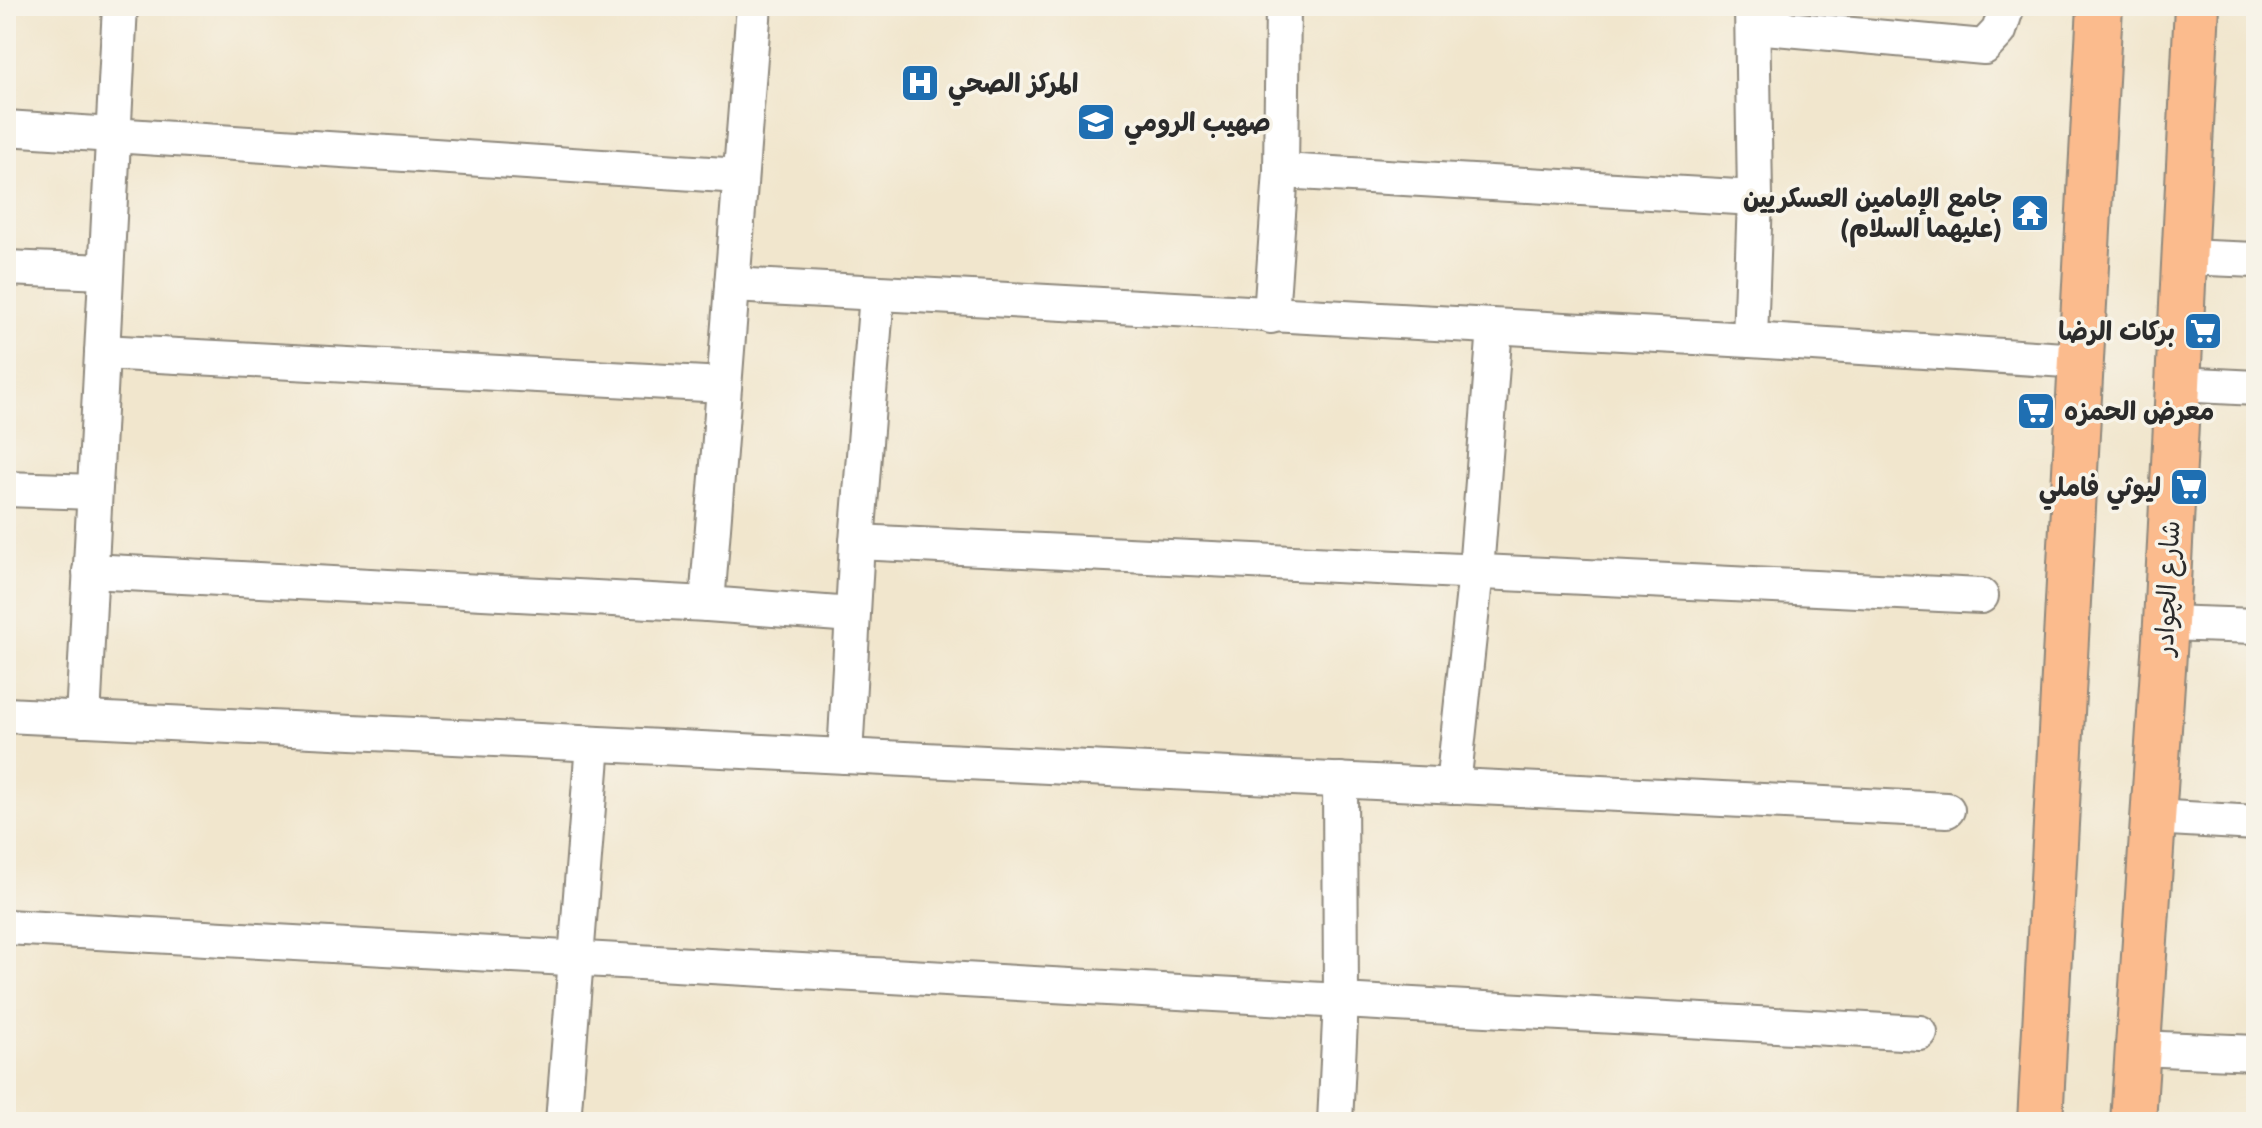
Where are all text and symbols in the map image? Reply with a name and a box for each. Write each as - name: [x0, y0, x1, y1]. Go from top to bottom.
- hospital icon: المركز الصحي: [899, 62, 941, 104]
- place label: المركز الصحي: [948, 69, 1078, 107]
- school or university icon: صهيب الرومي: [1075, 101, 1117, 143]
- place label: صهيب الرومي: [1124, 108, 1271, 146]
- place label: جامع الإمامين العسكريين (عليهما السلام): [1743, 184, 2002, 248]
- temple icon: جامع الإمامين العسكريين (عليهما السلام): [2009, 192, 2051, 234]
- supermarket icon: بركات الرضا: [2182, 310, 2224, 352]
- place label: بركات الرضا: [2058, 317, 2175, 348]
- supermarket icon: معرض الحمزه: [2015, 390, 2057, 432]
- place label: معرض الحمزه: [2064, 397, 2214, 428]
- supermarket icon: ليوثي فاملي: [2168, 466, 2210, 508]
- place label: ليوثي فاملي: [2039, 473, 2161, 511]
- street label: شارع الچوادر: [2149, 520, 2189, 658]

